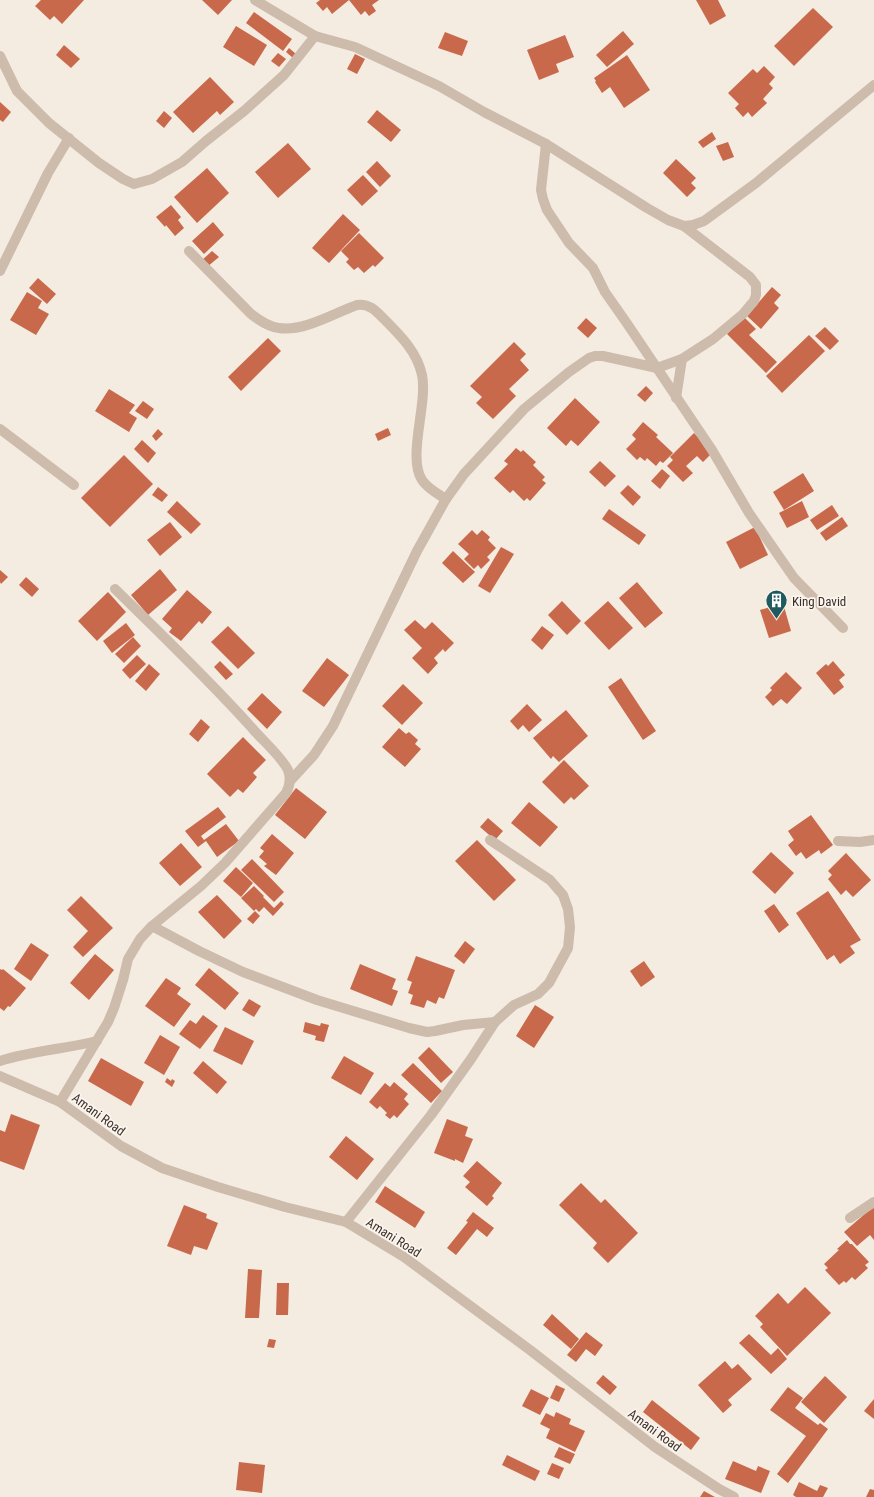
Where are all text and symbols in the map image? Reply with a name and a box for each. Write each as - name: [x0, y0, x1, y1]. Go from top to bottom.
- building icon: King David: [763, 588, 789, 621]
- place label: King David: [792, 594, 846, 609]
- street label: Amani Road: [69, 1090, 128, 1139]
- street label: Amani Road: [364, 1215, 424, 1260]
- street label: Amani Road: [625, 1406, 684, 1455]

